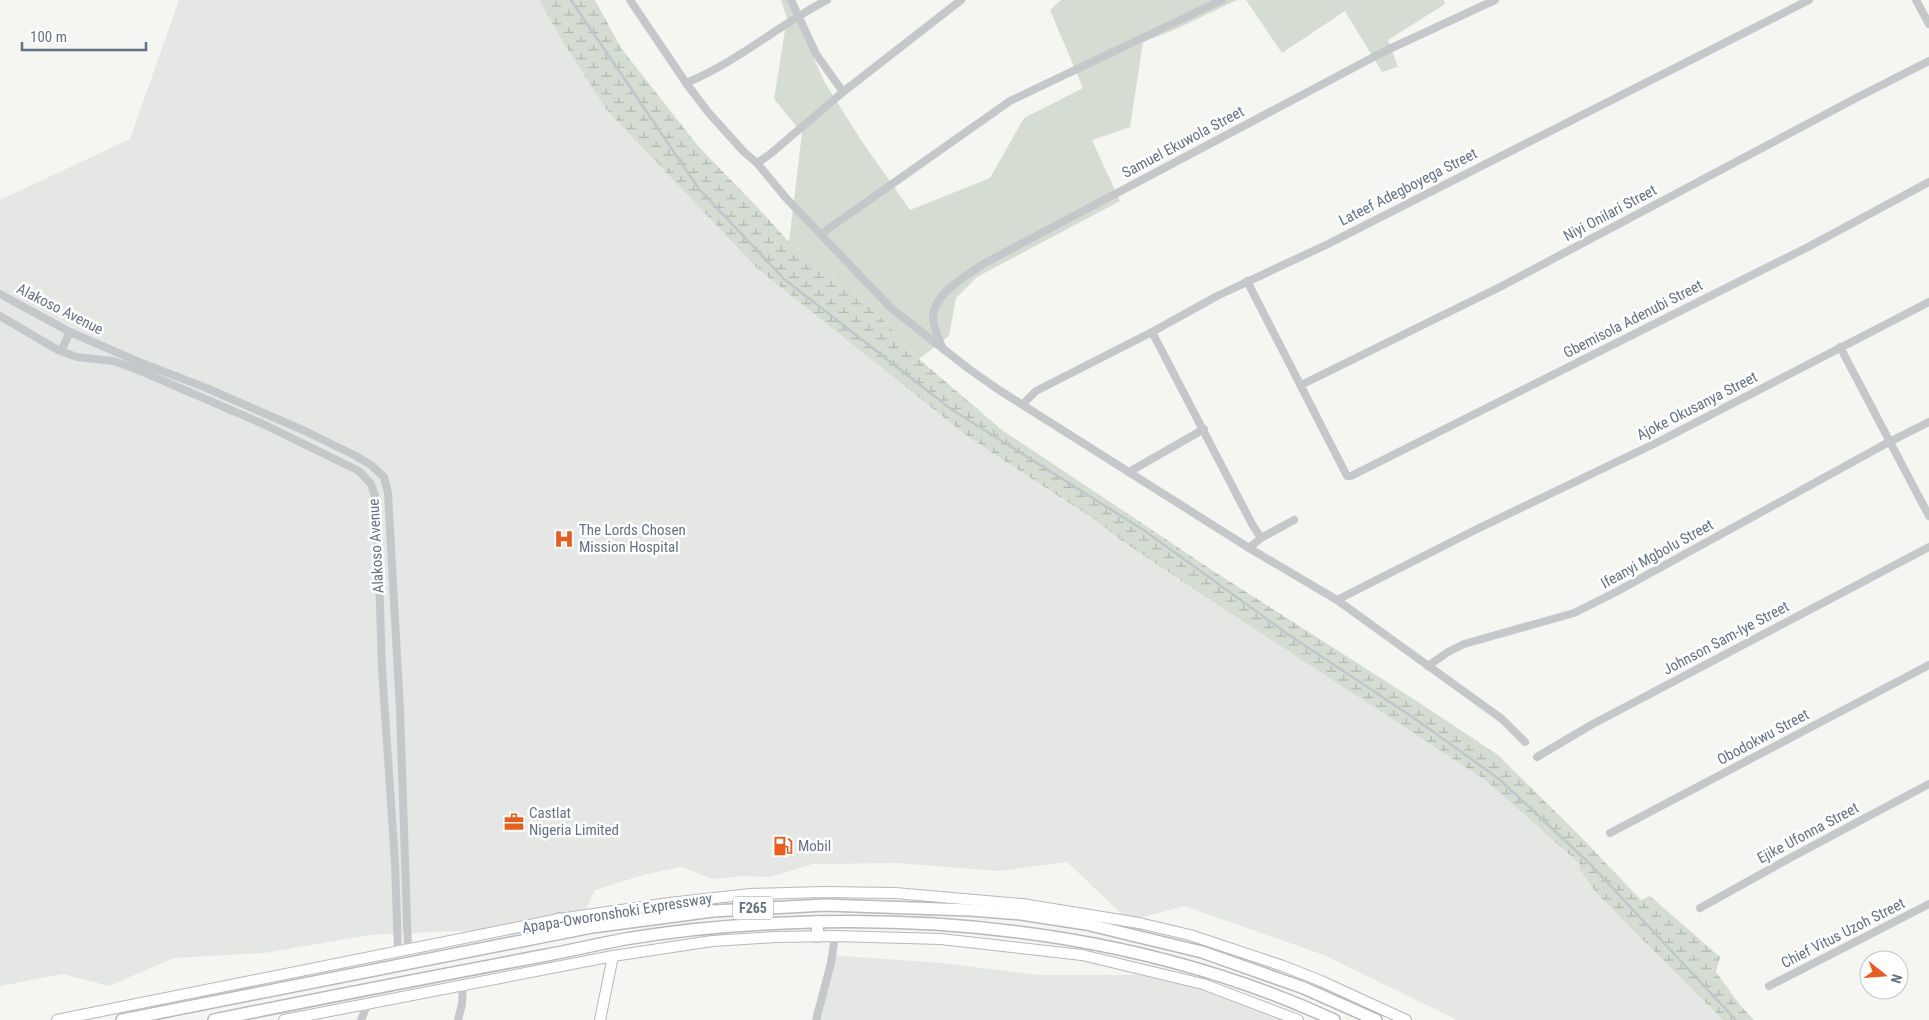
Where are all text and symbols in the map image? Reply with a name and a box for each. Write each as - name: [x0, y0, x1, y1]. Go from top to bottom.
- scale bar: [22, 20, 146, 52]
- text: 100 m: [30, 28, 67, 46]
- street label: Samuel Ekuwola Street: [1119, 102, 1247, 182]
- street label: Lateef Adegboyega Street: [1336, 144, 1480, 230]
- street label: Niyi Onilari Street: [1560, 181, 1660, 245]
- street label: Gbemisola Adenubi Street: [1561, 276, 1705, 362]
- street label: Alakoso Avenue: [14, 280, 106, 338]
- street label: Ajoke Okusanya Street: [1634, 368, 1760, 444]
- street label: Alakoso Avenue: [365, 498, 387, 594]
- street label: Ifeanyi Mgbolu Street: [1598, 516, 1716, 592]
- place label: The Lords Chosen Mission Hospital: [579, 521, 686, 556]
- hospital icon: The Lords Chosen Mission Hospital: [553, 528, 575, 550]
- street label: Johnson Sam-Iye Street: [1660, 597, 1792, 679]
- street label: Obodokwu Street: [1714, 705, 1812, 769]
- street label: Ejike Ufonna Street: [1754, 799, 1862, 867]
- place label: Castlat Nigeria Limited: [529, 804, 619, 839]
- office icon: Castlat Nigeria Limited: [503, 811, 525, 833]
- fuel station icon: Mobil: [772, 835, 794, 857]
- place label: Mobil: [798, 837, 831, 855]
- street label: Apapa-Oworonshoki Expressway: [521, 889, 713, 937]
- street label: Chief Vitus Uzoh Street: [1778, 894, 1908, 972]
- road number: F265: [733, 896, 773, 920]
- north arrow: [1859, 950, 1909, 1000]
- text: N: [1888, 972, 1905, 985]

